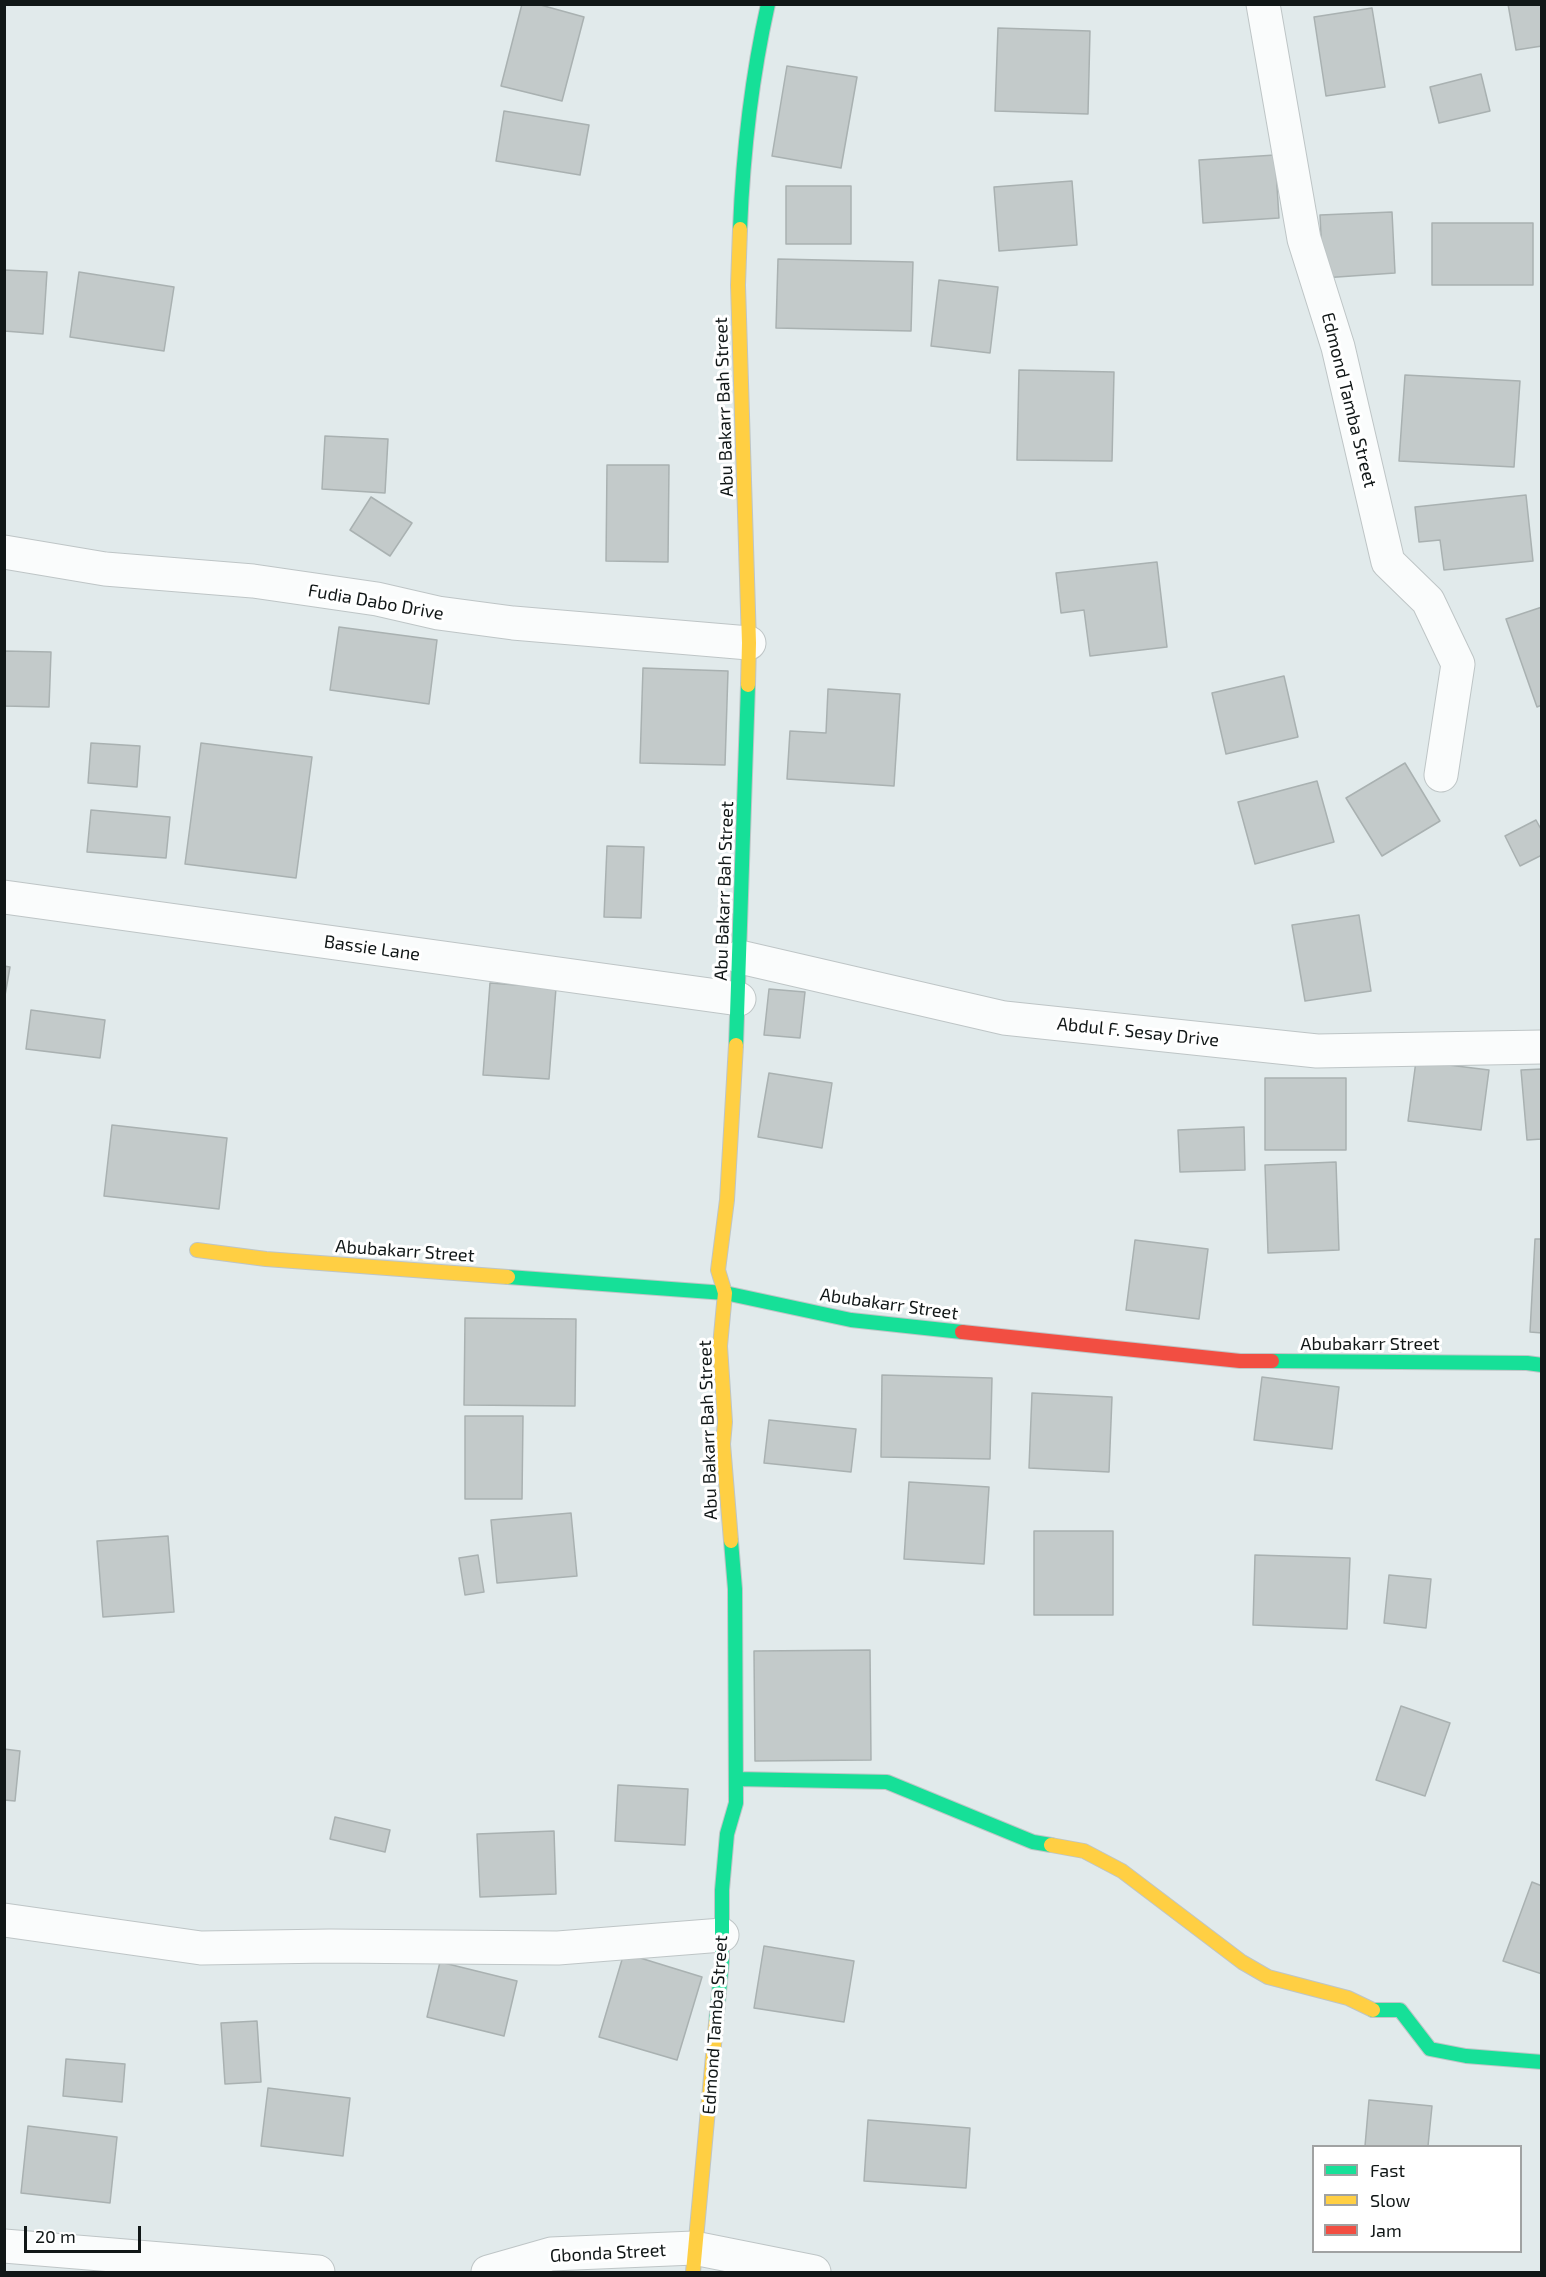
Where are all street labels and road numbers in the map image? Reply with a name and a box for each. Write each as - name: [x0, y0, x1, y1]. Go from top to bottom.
- street label: Edmond Tamba Street: [1317, 310, 1381, 490]
- street label: Abu Bakarr Bah Street: [710, 317, 738, 497]
- street label: Fudia Dabo Drive: [306, 579, 446, 625]
- street label: Abu Bakarr Bah Street: [710, 801, 738, 981]
- street label: Bassie Lane: [323, 931, 421, 965]
- street label: Abdul F. Sesay Drive: [1056, 1013, 1220, 1051]
- street label: Abubakarr Street: [335, 1235, 475, 1267]
- street label: Abubakarr Street: [818, 1284, 960, 1324]
- street label: Abubakarr Street: [1300, 1333, 1440, 1355]
- street label: Abu Bakarr Bah Street: [694, 1340, 722, 1520]
- street label: Edmond Tamba Street: [698, 1935, 732, 2115]
- street label: Gbonda Street: [549, 2239, 667, 2267]

